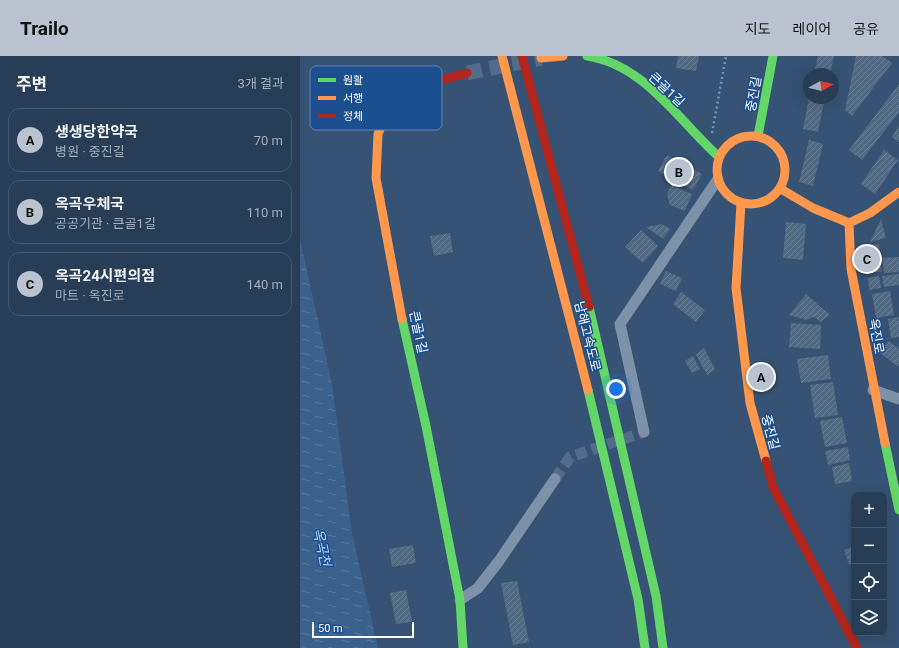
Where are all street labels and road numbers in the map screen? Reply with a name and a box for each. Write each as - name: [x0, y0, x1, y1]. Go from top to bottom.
- street label: 큰골1길: [646, 69, 688, 110]
- street label: 중진길: [743, 75, 764, 113]
- street label: 남해고속도로: [572, 299, 603, 373]
- street label: 큰골1길: [407, 309, 430, 355]
- street label: 옥진로: [866, 317, 887, 355]
- street label: 중진길: [759, 413, 782, 451]

